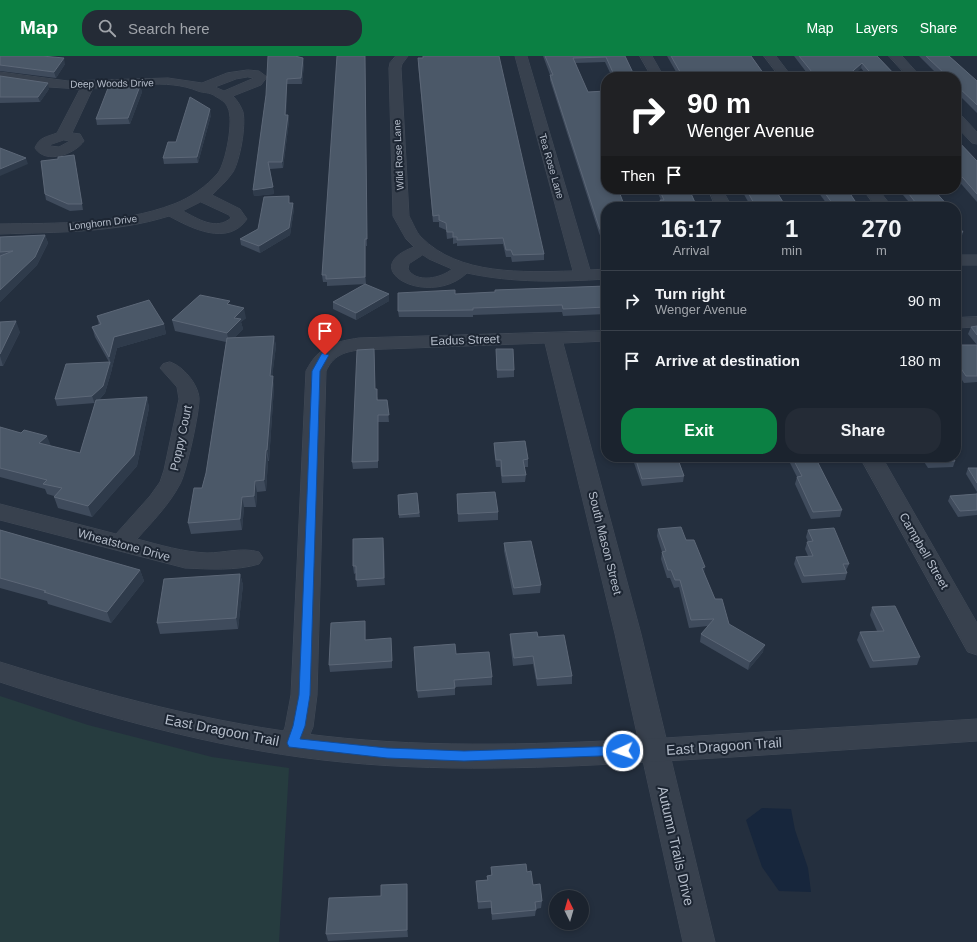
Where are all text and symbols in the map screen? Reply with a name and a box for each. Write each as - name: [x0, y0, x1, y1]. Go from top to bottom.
- search box: [82, 10, 362, 46]
- text: Map: [20, 17, 58, 38]
- icon: search: [96, 17, 118, 39]
- text: Search here: [128, 20, 210, 37]
- text: Map: [806, 20, 834, 36]
- text: Layers: [856, 20, 898, 36]
- text: Share: [920, 20, 957, 36]
- street label: Deep Woods Drive: [70, 77, 154, 90]
- icon: right: [621, 88, 673, 140]
- text: 90 m: [687, 88, 751, 119]
- street label: Wild Rose Lane: [391, 119, 406, 191]
- text: Wenger Avenue: [687, 121, 814, 141]
- street label: Tea Rose Lane: [537, 132, 566, 200]
- icon: arrive: [663, 164, 685, 186]
- text: Then: [621, 167, 655, 184]
- street label: Longhorn Drive: [68, 213, 138, 232]
- text: 16:17: [660, 215, 722, 242]
- text: 1: [785, 215, 798, 242]
- text: 270: [862, 215, 902, 242]
- text: Arrival: [673, 243, 710, 258]
- text: min: [781, 243, 802, 258]
- text: m: [876, 243, 887, 258]
- text: Turn right: [655, 285, 725, 302]
- icon: right: [621, 290, 643, 312]
- text: 90 m: [908, 292, 941, 309]
- text: Wenger Avenue: [655, 302, 747, 317]
- pin: [308, 314, 342, 355]
- icon: arrive: [314, 320, 336, 342]
- street label: Eadus Street: [430, 332, 501, 348]
- icon: arrive: [621, 350, 643, 372]
- text: Arrive at destination: [655, 352, 800, 369]
- text: 180 m: [899, 352, 941, 369]
- street label: Poppy Court: [167, 403, 195, 472]
- button: Exit: [621, 408, 777, 454]
- button: Share: [785, 408, 941, 454]
- street label: South Mason Street: [585, 490, 625, 597]
- street label: Campbell Street: [896, 510, 952, 592]
- street label: Wheatstone Drive: [76, 526, 172, 564]
- street label: East Dragoon Trail: [164, 711, 280, 749]
- position arrow: [602, 730, 644, 772]
- street label: East Dragoon Trail: [666, 734, 782, 758]
- street label: Autumn Trails Drive: [654, 785, 698, 908]
- north arrow: [549, 890, 589, 930]
- map controls: [549, 890, 589, 930]

